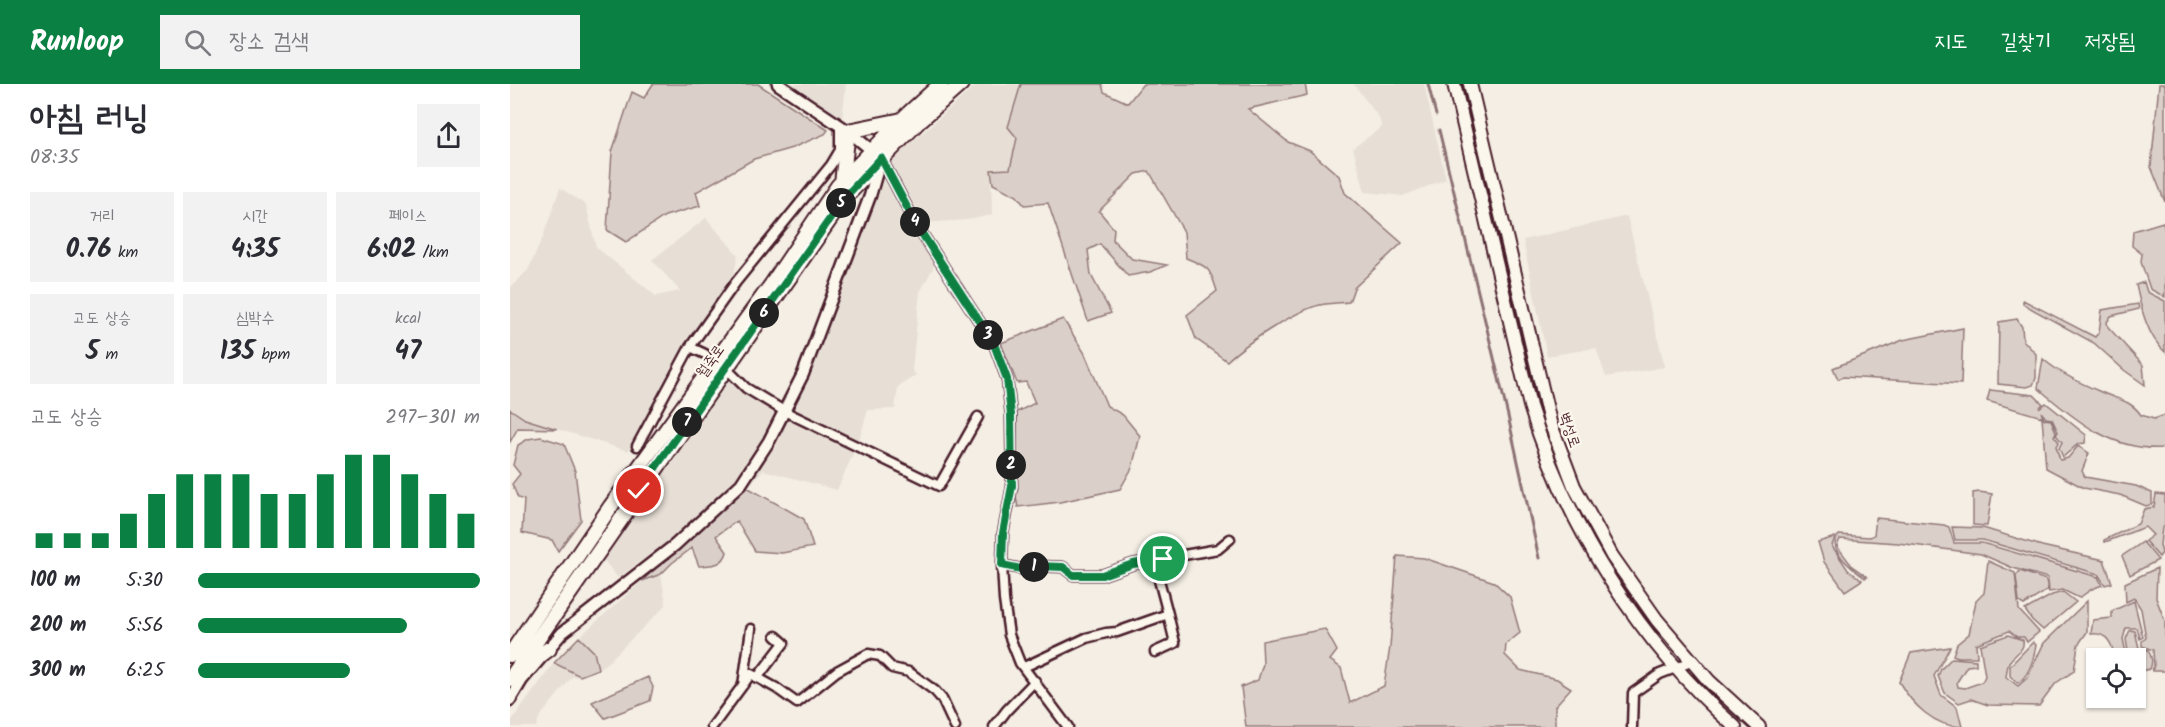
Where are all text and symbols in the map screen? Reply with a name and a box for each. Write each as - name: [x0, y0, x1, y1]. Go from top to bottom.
- search box: [160, 15, 580, 69]
- text: Runloop: [30, 20, 124, 65]
- text: 장소 검색: [229, 25, 309, 60]
- icon: search: [181, 26, 214, 59]
- text: 지도: [1934, 26, 1968, 59]
- text: 길찾기: [2001, 26, 2051, 59]
- text: 저장됨: [2084, 26, 2135, 59]
- text: 아침 러닝: [30, 93, 149, 146]
- button: share: [417, 104, 480, 167]
- text: 08:35: [30, 142, 79, 174]
- pin: 5: [826, 188, 856, 218]
- text: 5: [837, 190, 845, 215]
- text: 거리: [89, 204, 115, 229]
- text: 시간: [242, 204, 268, 229]
- text: 페이스: [389, 204, 427, 229]
- pin: 4: [900, 207, 930, 237]
- text: 4: [911, 209, 919, 234]
- text: 0.76: [66, 229, 112, 271]
- text: 4:35: [231, 229, 279, 271]
- text: 6:02: [367, 229, 416, 271]
- text: km: [112, 240, 138, 265]
- text: /km: [416, 240, 449, 265]
- pin: 6: [749, 298, 779, 328]
- text: 6: [760, 300, 768, 325]
- text: 고도 상승: [73, 306, 131, 331]
- text: 심박수: [236, 306, 274, 331]
- text: kcal: [395, 306, 421, 331]
- pin: 3: [973, 320, 1003, 350]
- text: 3: [984, 322, 992, 347]
- text: 5: [86, 331, 99, 373]
- text: 135: [220, 331, 255, 373]
- text: 47: [395, 331, 421, 373]
- street label: 월죽로: [691, 340, 731, 383]
- text: m: [99, 342, 118, 367]
- text: bpm: [255, 342, 290, 367]
- text: 고도 상승: [30, 402, 102, 434]
- text: 297–301 m: [386, 402, 480, 434]
- pin: 7: [672, 407, 702, 437]
- text: 7: [683, 409, 691, 434]
- street label: 벽성로: [1552, 409, 1586, 451]
- pin: 2: [996, 450, 1026, 480]
- text: 2: [1006, 452, 1016, 477]
- pin: [613, 465, 664, 516]
- icon: check: [622, 474, 655, 507]
- pin: [1137, 533, 1188, 584]
- icon: arrive: [1146, 542, 1179, 575]
- pin: 1: [1019, 552, 1049, 582]
- text: 1: [1032, 554, 1036, 579]
- text: 100 m: [30, 565, 81, 597]
- text: 5:30: [126, 565, 163, 597]
- text: 200 m: [30, 610, 86, 642]
- text: 5:56: [126, 610, 164, 642]
- map controls: [2086, 648, 2146, 708]
- button: locate: [2086, 648, 2146, 708]
- text: 300 m: [30, 655, 86, 687]
- text: 6:25: [126, 655, 164, 687]

